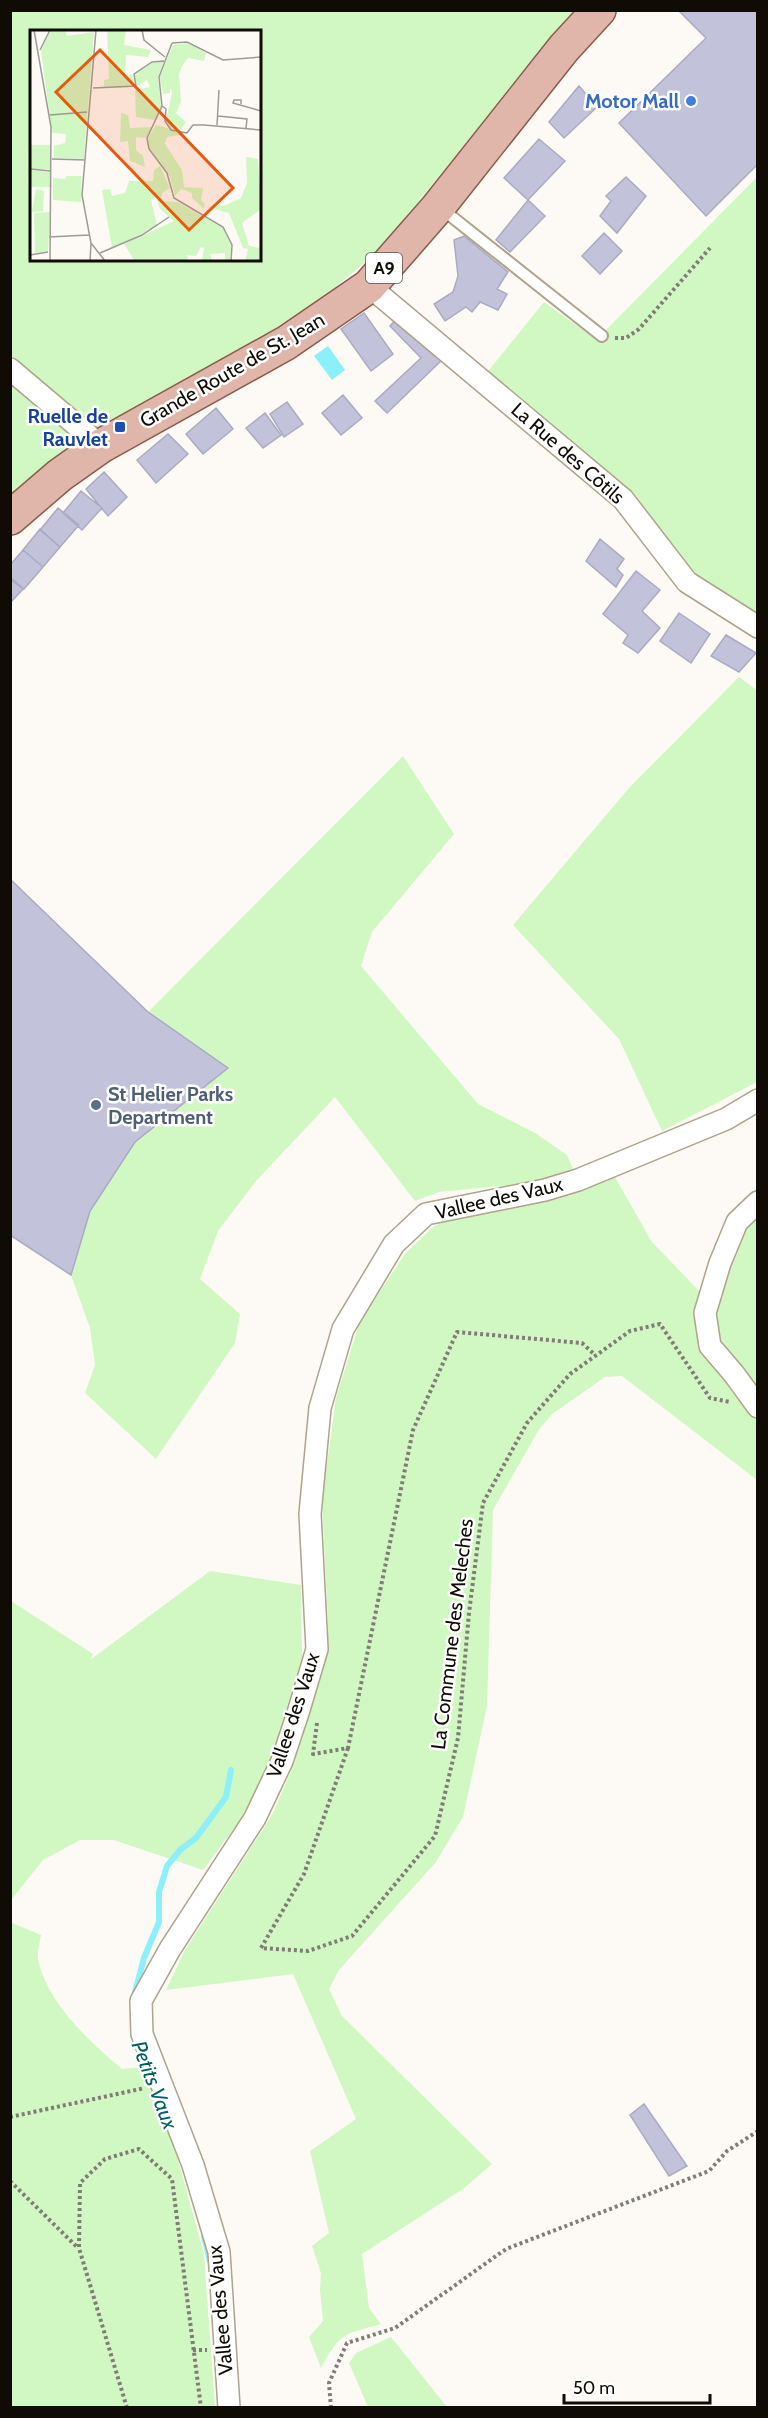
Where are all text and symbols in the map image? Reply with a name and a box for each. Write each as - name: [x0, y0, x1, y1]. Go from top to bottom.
- inset map: [30, 30, 261, 261]
- place label: Motor Mall: [585, 89, 679, 113]
- marker: Motor Mall: [684, 94, 698, 108]
- road number: A9: [366, 253, 402, 283]
- street label: Grande Route de St. Jean: [135, 307, 329, 433]
- street label: La Rue des Côtils: [506, 397, 630, 509]
- place label: Ruelle de Rauvlet: [27, 404, 108, 451]
- marker: Ruelle de Rauvlet: [113, 420, 127, 434]
- place label: St Helier Parks Department: [108, 1082, 233, 1129]
- marker: St Helier Parks Department: [89, 1098, 103, 1112]
- street label: Vallee des Vaux: [433, 1172, 566, 1224]
- street label: La Commune des Meleches: [426, 1517, 478, 1751]
- street label: Vallee des Vaux: [261, 1649, 325, 1781]
- water label: Petits Vaux: [127, 2037, 184, 2134]
- street label: Vallee des Vaux: [202, 2243, 238, 2376]
- scale bar: [564, 2367, 710, 2405]
- text: 50 m: [573, 2377, 615, 2399]

